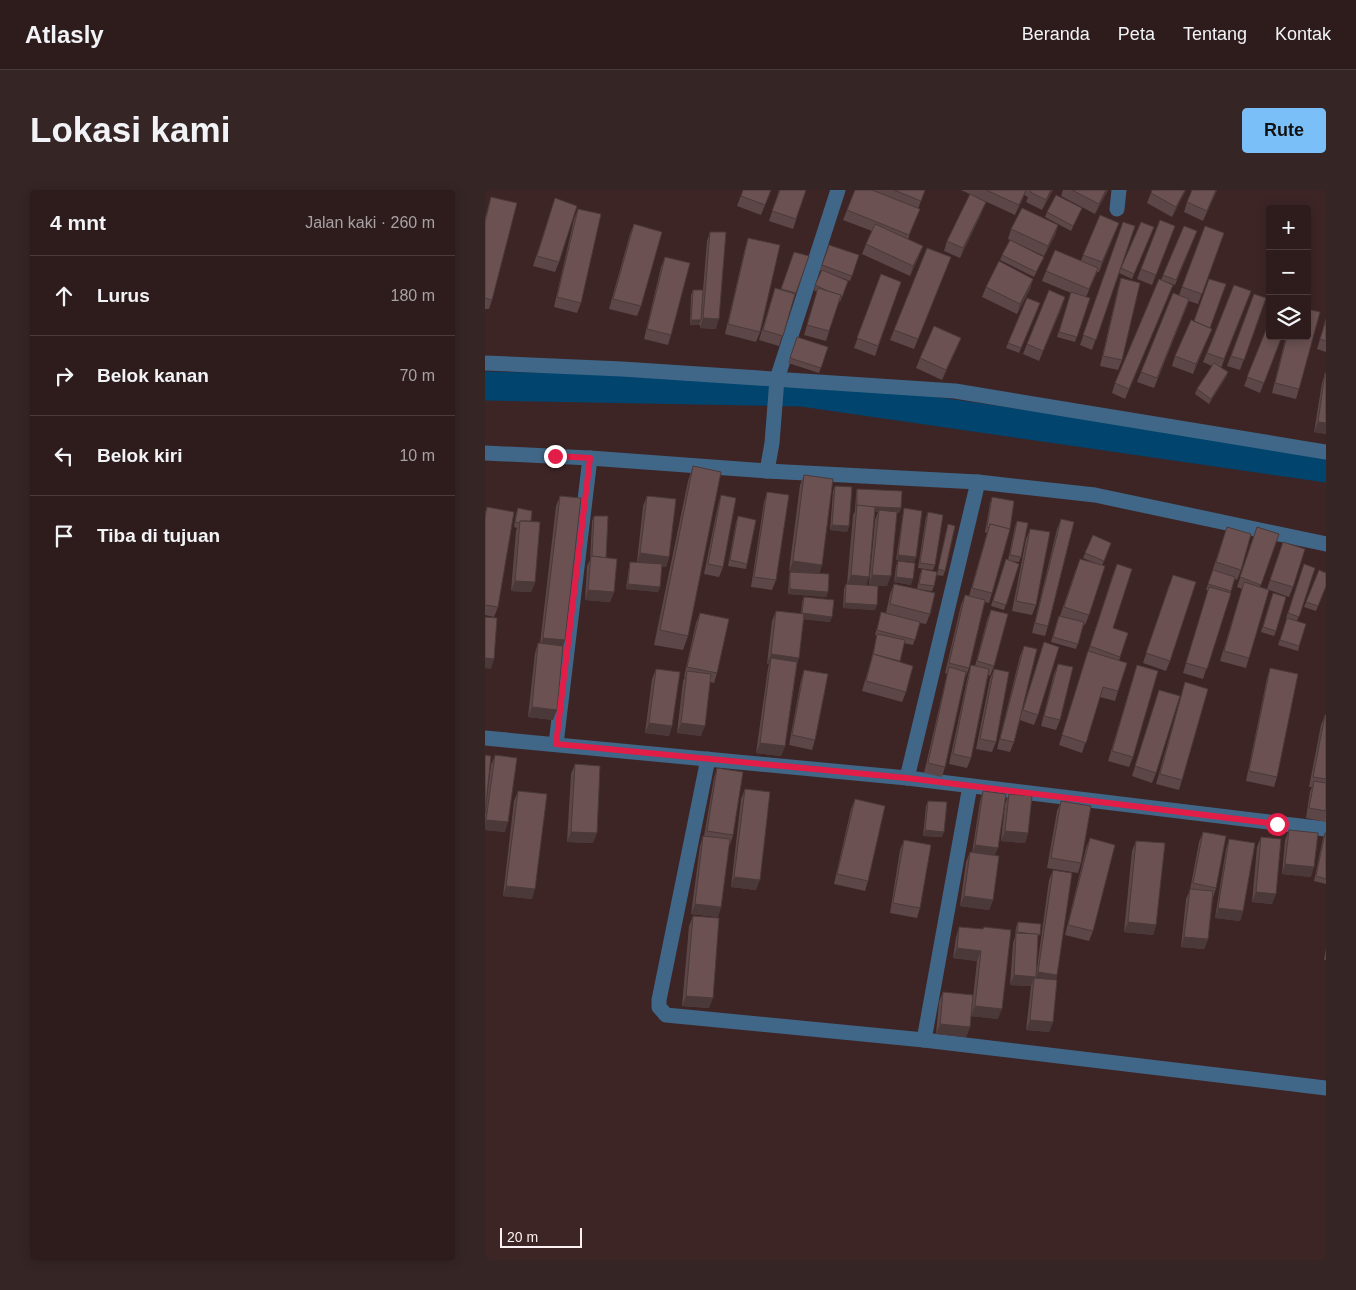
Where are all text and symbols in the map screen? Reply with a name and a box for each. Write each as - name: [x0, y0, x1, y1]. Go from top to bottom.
- text: Atlasly: [25, 21, 104, 48]
- text: Beranda: [1022, 24, 1090, 44]
- text: Peta: [1118, 24, 1155, 44]
- text: Tentang: [1183, 24, 1247, 44]
- text: Kontak: [1275, 24, 1331, 44]
- button: Rute: [1242, 108, 1326, 153]
- text: Lokasi kami: [30, 110, 230, 149]
- map controls: [1266, 205, 1311, 340]
- button: +: [1266, 205, 1311, 250]
- text: 4 mnt: [50, 211, 106, 234]
- text: Jalan kaki · 260 m: [305, 214, 435, 231]
- button: −: [1266, 250, 1311, 295]
- icon: ahead: [50, 282, 78, 310]
- text: Lurus: [97, 285, 150, 306]
- text: 180 m: [391, 287, 435, 304]
- button: layers: [1266, 295, 1311, 340]
- icon: right: [50, 362, 78, 390]
- text: Belok kanan: [97, 365, 209, 386]
- text: 70 m: [399, 367, 435, 384]
- icon: left: [50, 442, 78, 470]
- text: Belok kiri: [97, 445, 183, 466]
- route end: [544, 445, 567, 468]
- text: 10 m: [399, 447, 435, 464]
- icon: arrive: [50, 522, 78, 550]
- text: Tiba di tujuan: [97, 525, 220, 546]
- route start: [1266, 813, 1289, 836]
- scale bar: [500, 1225, 583, 1248]
- text: 20 m: [507, 1229, 538, 1245]

